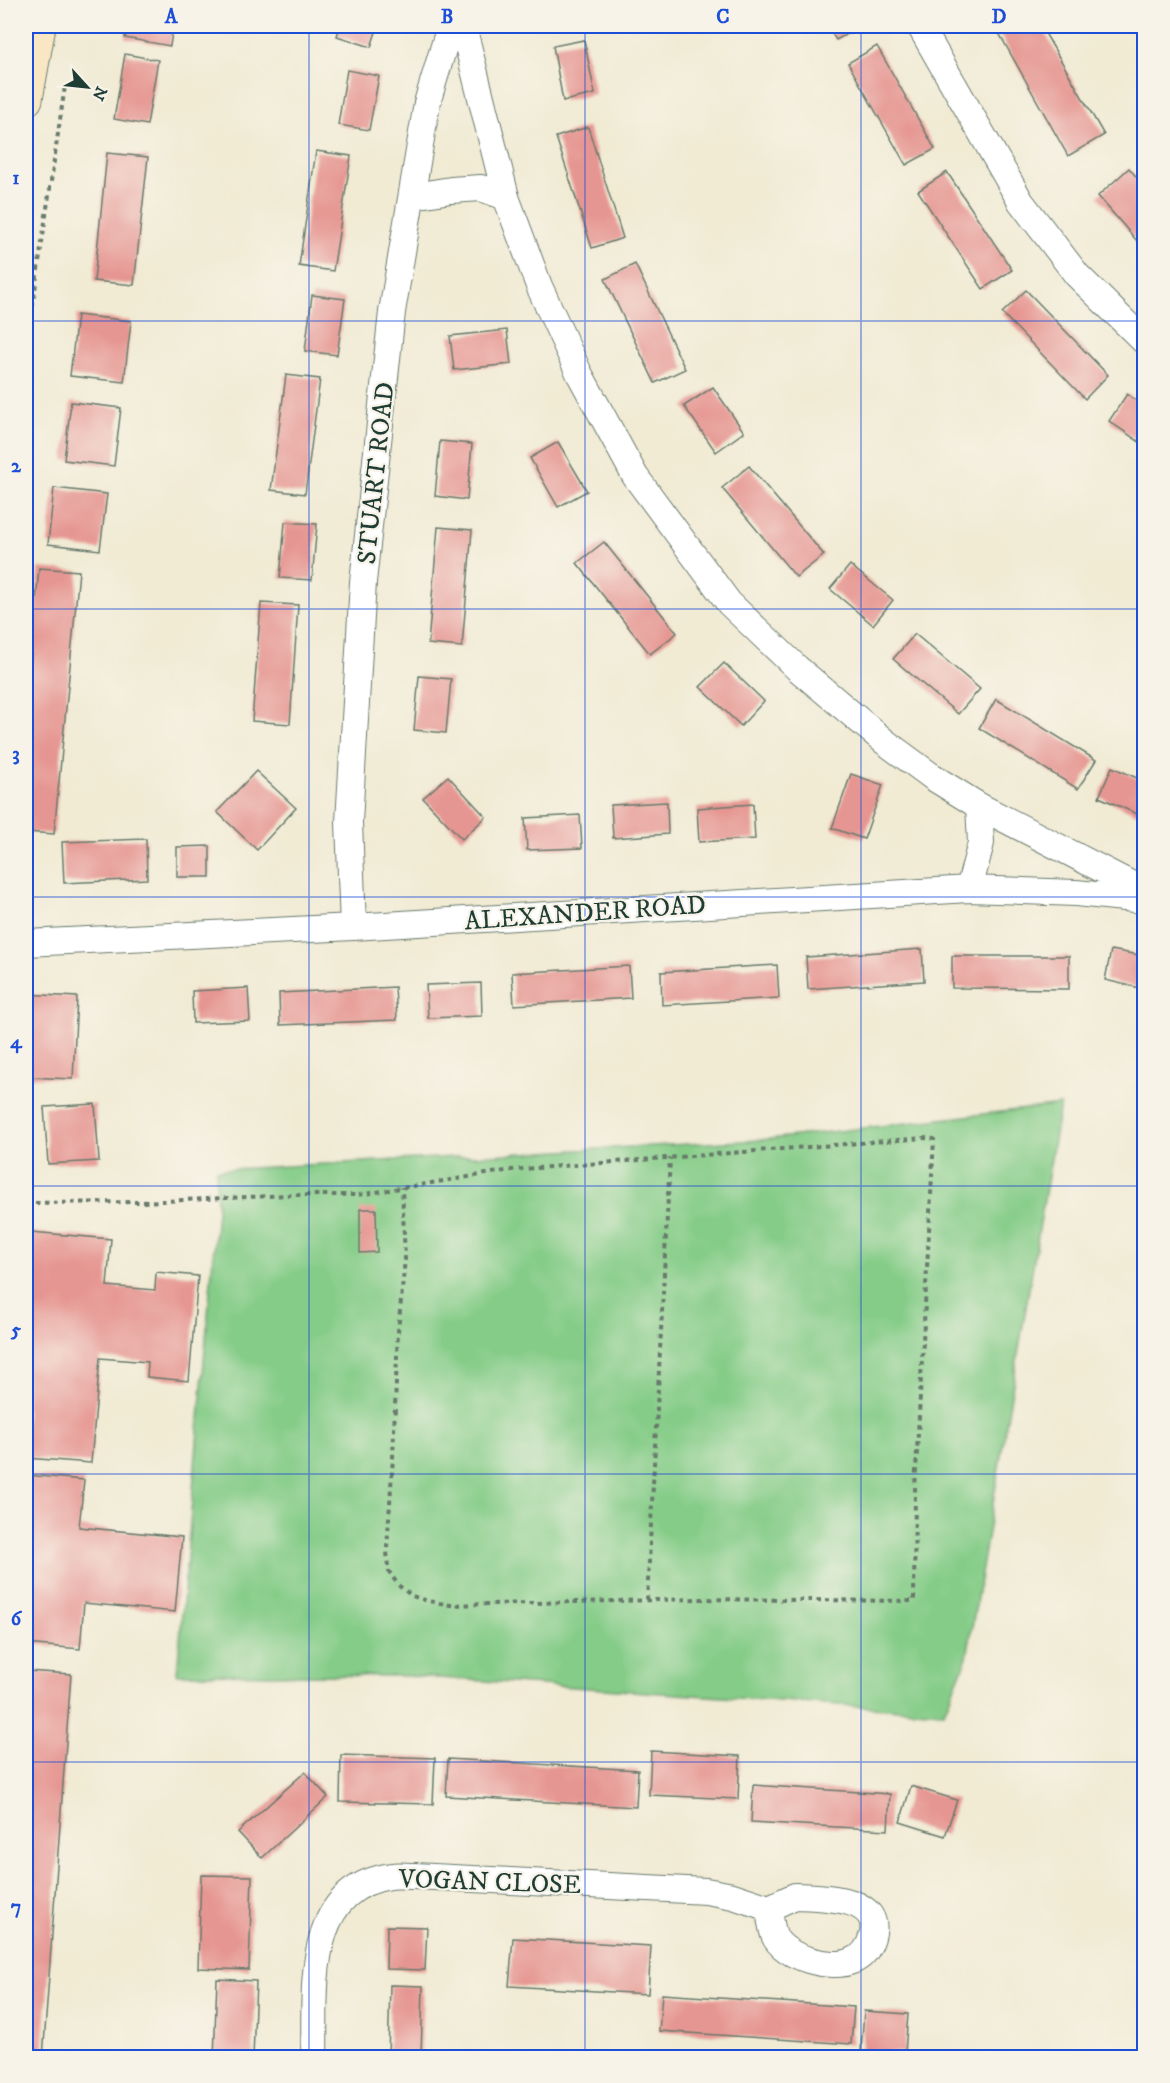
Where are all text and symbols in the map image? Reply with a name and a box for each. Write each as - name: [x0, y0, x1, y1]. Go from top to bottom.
- text: A: [164, 5, 179, 30]
- text: B: [441, 5, 453, 30]
- text: C: [716, 5, 730, 30]
- text: D: [992, 5, 1007, 30]
- north arrow: [57, 57, 117, 117]
- text: N: [88, 83, 111, 104]
- text: 1: [12, 166, 20, 191]
- street label: STUART ROAD: [351, 380, 402, 566]
- text: 2: [11, 454, 22, 479]
- text: 3: [12, 742, 20, 767]
- street label: ALEXANDER ROAD: [463, 889, 707, 938]
- text: 4: [10, 1030, 23, 1055]
- text: 5: [10, 1318, 21, 1343]
- text: 6: [11, 1607, 23, 1632]
- street label: VOGAN CLOSE: [397, 1863, 582, 1902]
- text: 7: [11, 1895, 21, 1920]

